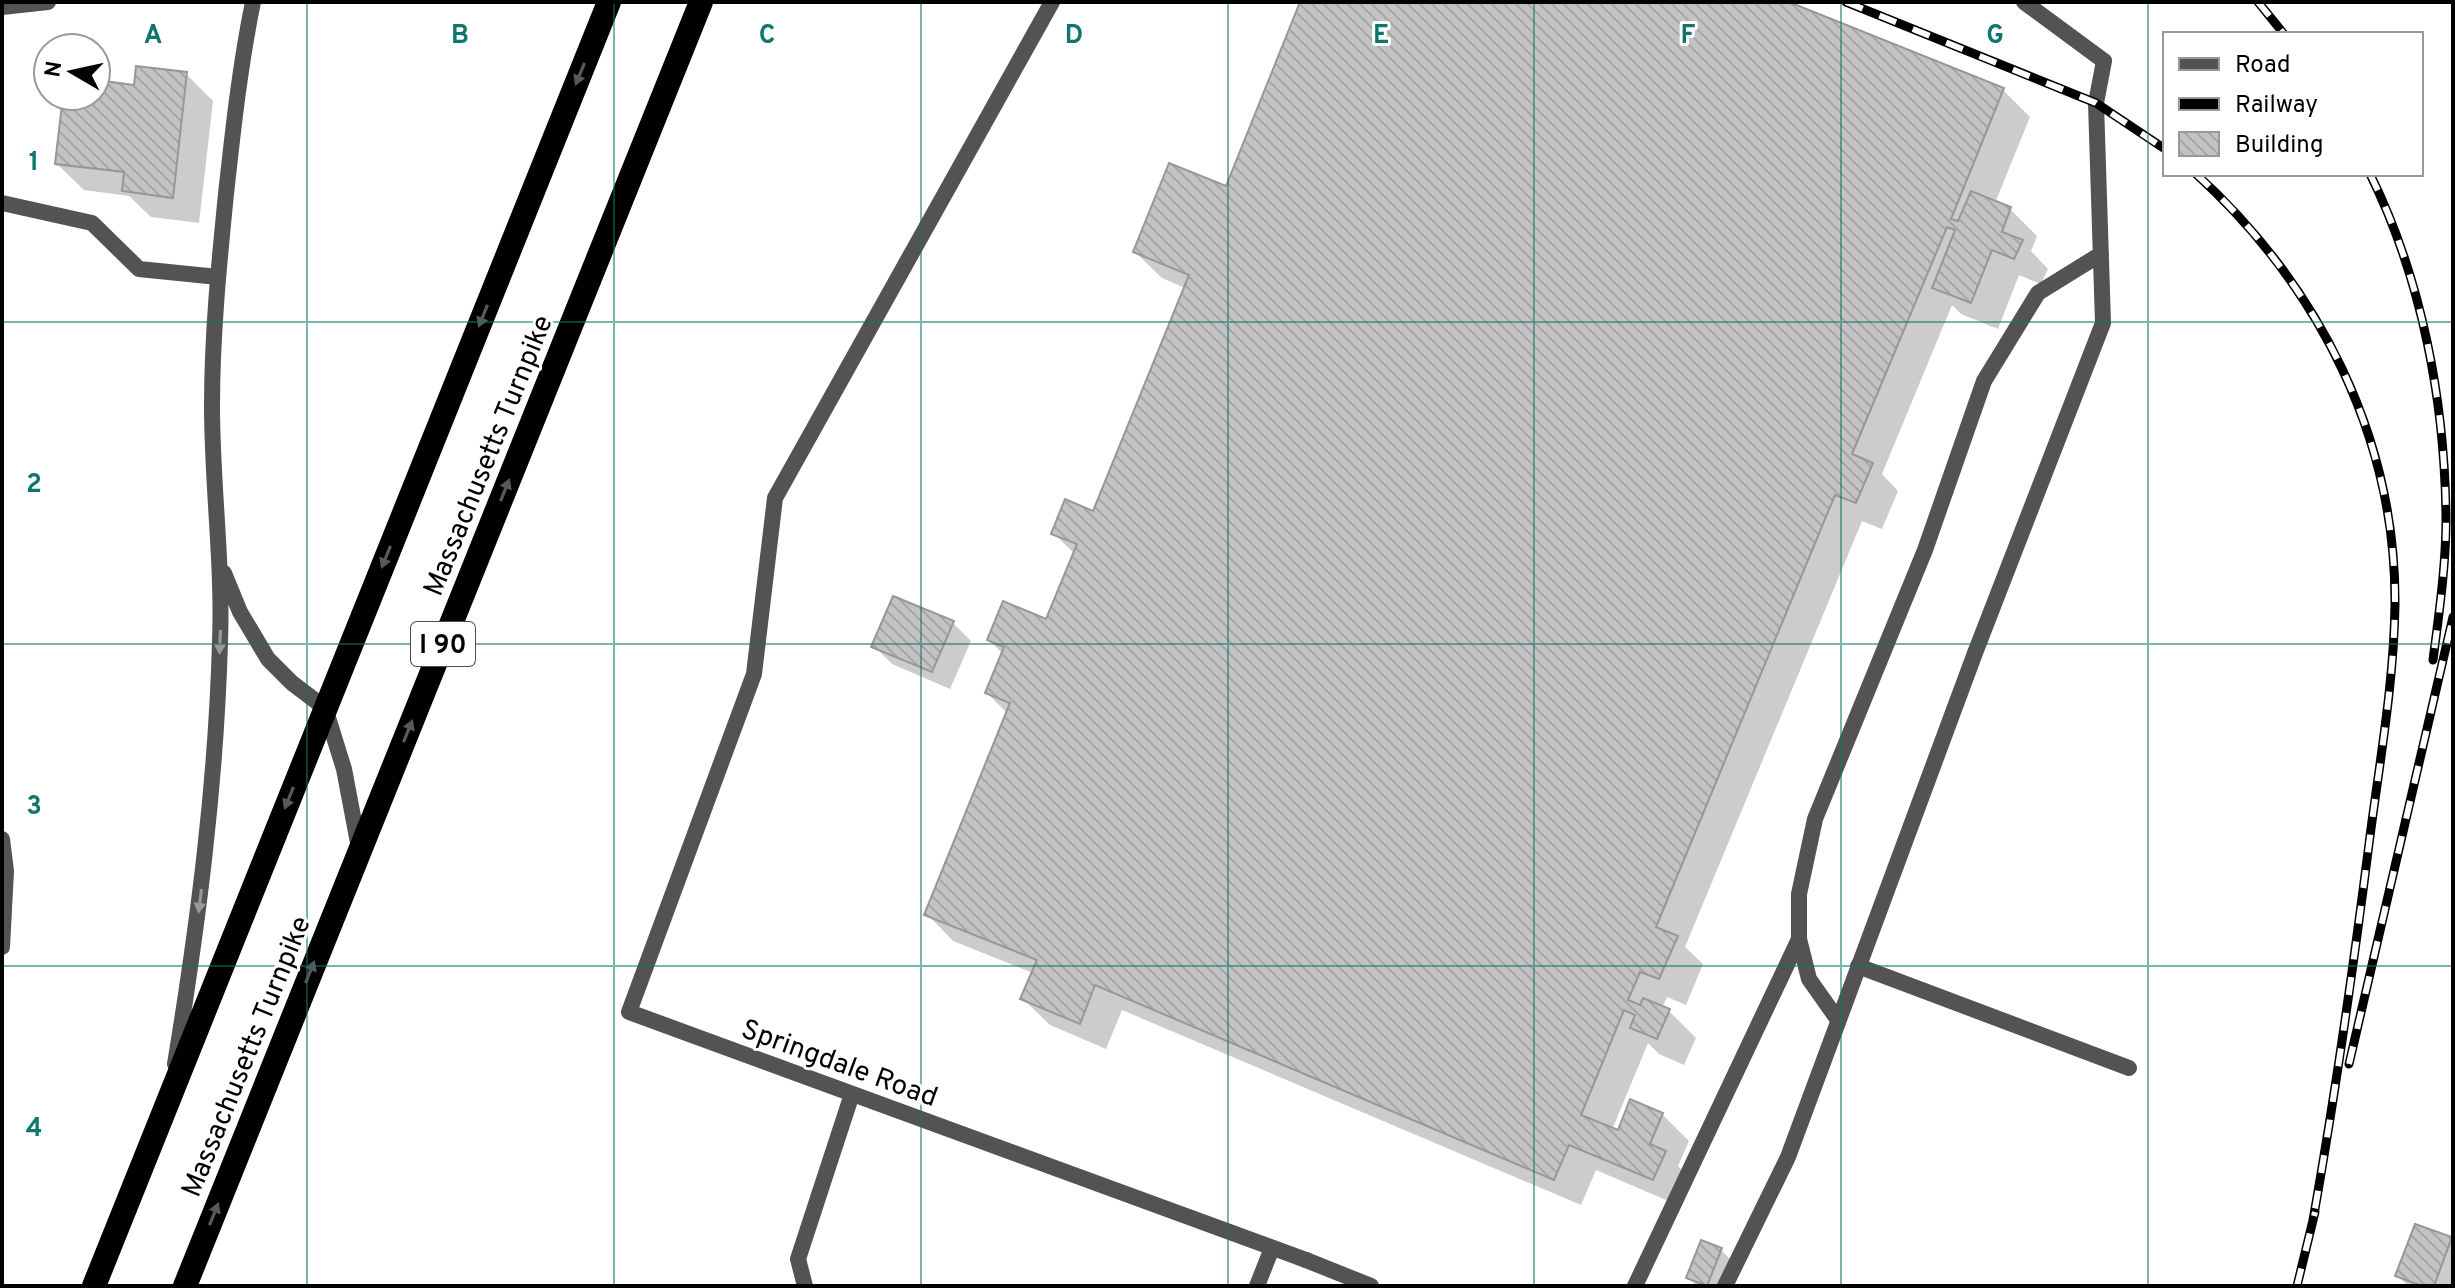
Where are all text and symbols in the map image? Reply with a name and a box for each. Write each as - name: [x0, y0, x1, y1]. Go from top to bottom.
- text: A: [144, 20, 162, 53]
- text: B: [451, 20, 469, 53]
- text: C: [759, 20, 775, 53]
- text: D: [1065, 20, 1083, 53]
- text: E: [1373, 20, 1389, 53]
- text: F: [1681, 20, 1696, 53]
- text: G: [1986, 20, 2004, 53]
- north arrow: [32, 32, 112, 112]
- legend: [2163, 32, 2423, 176]
- text: Road: [2235, 51, 2291, 81]
- text: N: [40, 59, 69, 79]
- one-way arrow: [573, 62, 586, 86]
- text: Railway: [2235, 91, 2318, 121]
- text: Building: [2235, 131, 2324, 161]
- text: 1: [29, 147, 39, 180]
- one-way arrow: [476, 304, 489, 328]
- street label: Massachusetts Turnpike: [417, 310, 563, 602]
- text: 2: [26, 469, 42, 502]
- one-way arrow: [499, 478, 512, 502]
- one-way arrow: [379, 545, 392, 569]
- road number: I 90: [411, 622, 475, 666]
- one-way arrow: [214, 630, 227, 655]
- one-way arrow: [401, 719, 414, 743]
- one-way arrow: [282, 786, 295, 810]
- text: 3: [26, 791, 42, 824]
- one-way arrow: [194, 889, 207, 914]
- street label: Massachusetts Turnpike: [175, 911, 321, 1203]
- one-way arrow: [304, 960, 317, 984]
- street label: Springdale Road: [736, 1013, 942, 1117]
- text: 4: [26, 1113, 42, 1146]
- one-way arrow: [207, 1202, 220, 1226]

